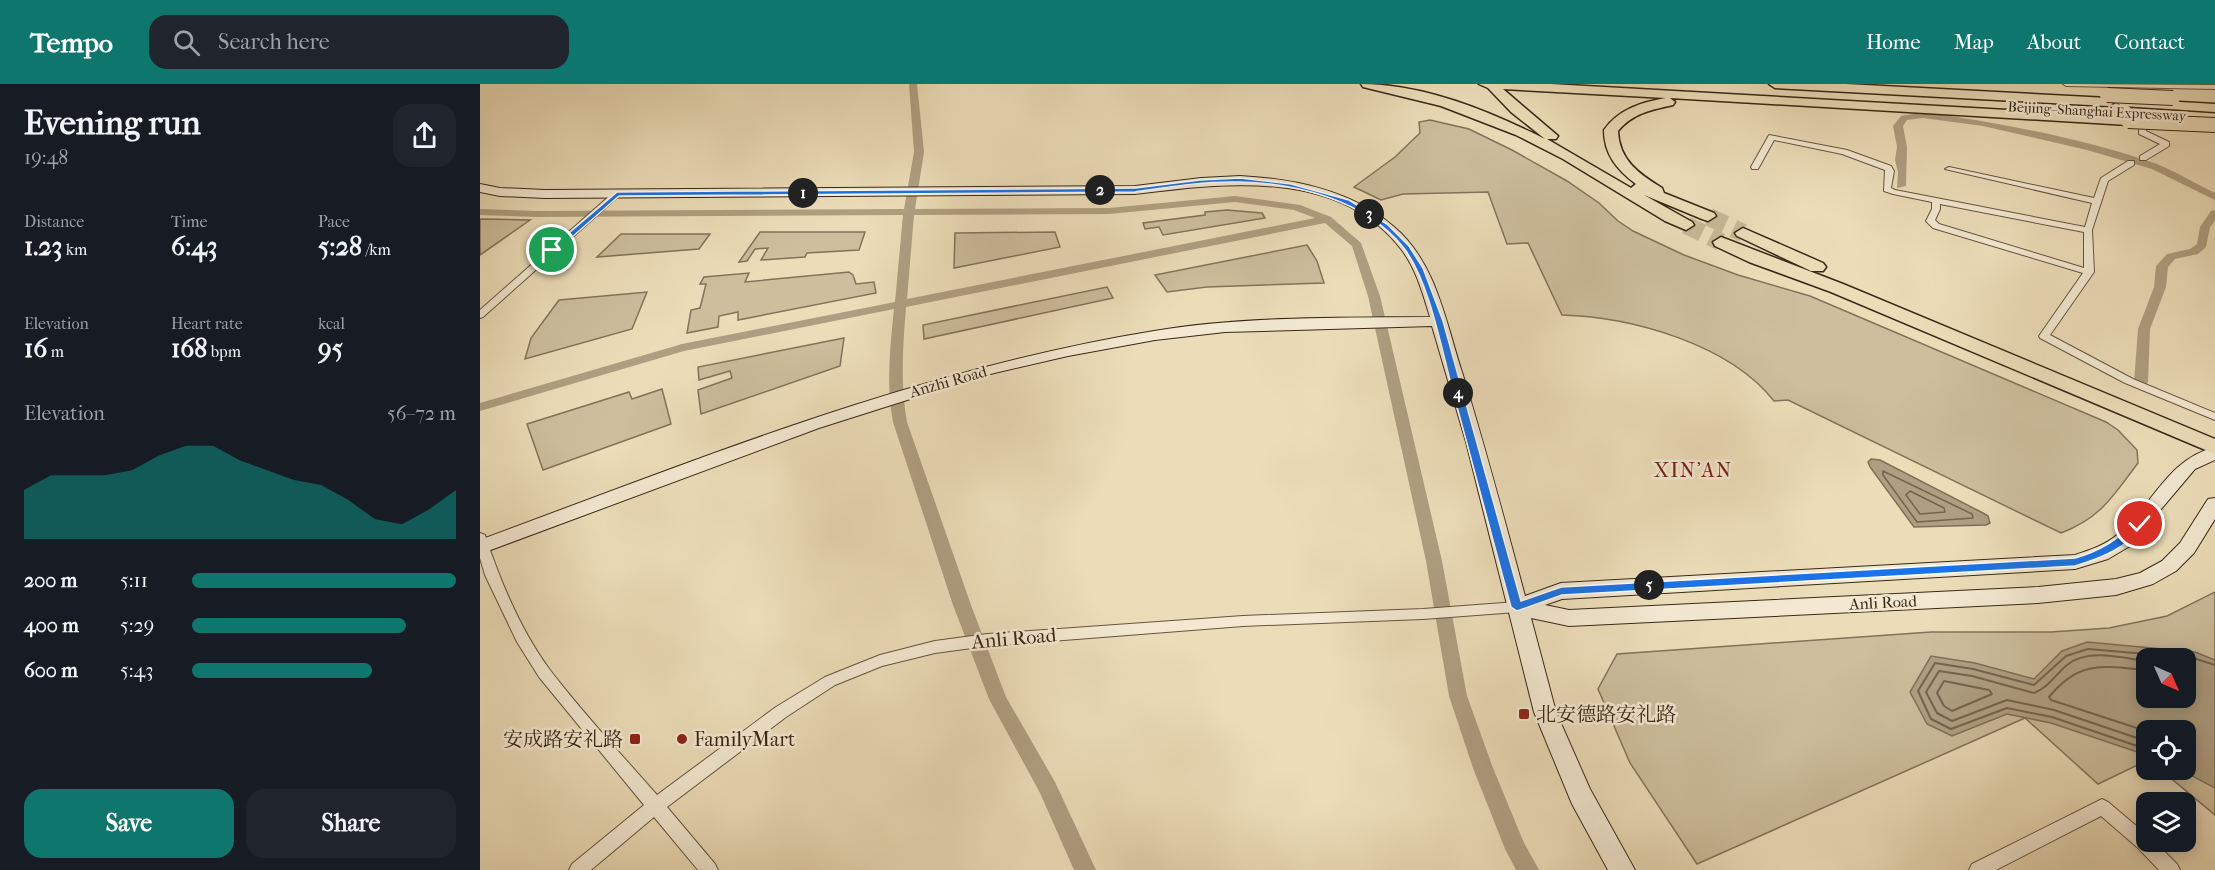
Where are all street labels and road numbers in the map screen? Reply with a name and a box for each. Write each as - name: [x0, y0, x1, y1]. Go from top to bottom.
- street label: Beijing–Shanghai Expressway: [2007, 98, 2187, 125]
- street label: Anzhi Road: [906, 361, 989, 402]
- street label: Anli Road: [1848, 591, 1918, 614]
- street label: Anli Road: [970, 623, 1058, 654]

